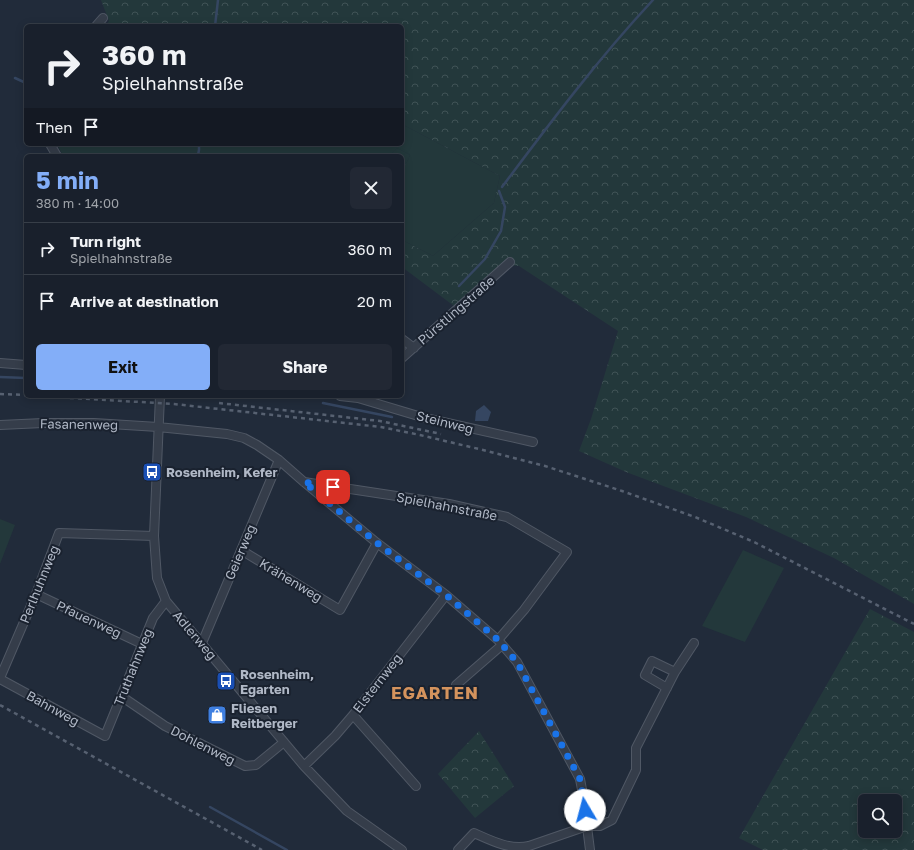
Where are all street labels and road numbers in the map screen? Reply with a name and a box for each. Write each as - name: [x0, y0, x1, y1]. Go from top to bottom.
- street label: Pürstlingstraße: [414, 272, 498, 348]
- street label: Steinweg: [415, 407, 475, 437]
- street label: Fasanenweg: [40, 415, 118, 433]
- street label: Spielhahnstraße: [395, 488, 499, 524]
- street label: Geierweg: [221, 522, 259, 582]
- street label: Perlhuhnweg: [16, 543, 62, 625]
- street label: Krähenweg: [257, 555, 325, 605]
- street label: Pfauenweg: [54, 597, 124, 641]
- street label: Adlerweg: [170, 607, 220, 663]
- street label: Truthahnweg: [110, 626, 156, 708]
- street label: Elsternweg: [349, 650, 405, 716]
- street label: Bahnweg: [24, 687, 82, 729]
- street label: Dohlenweg: [168, 722, 238, 768]

